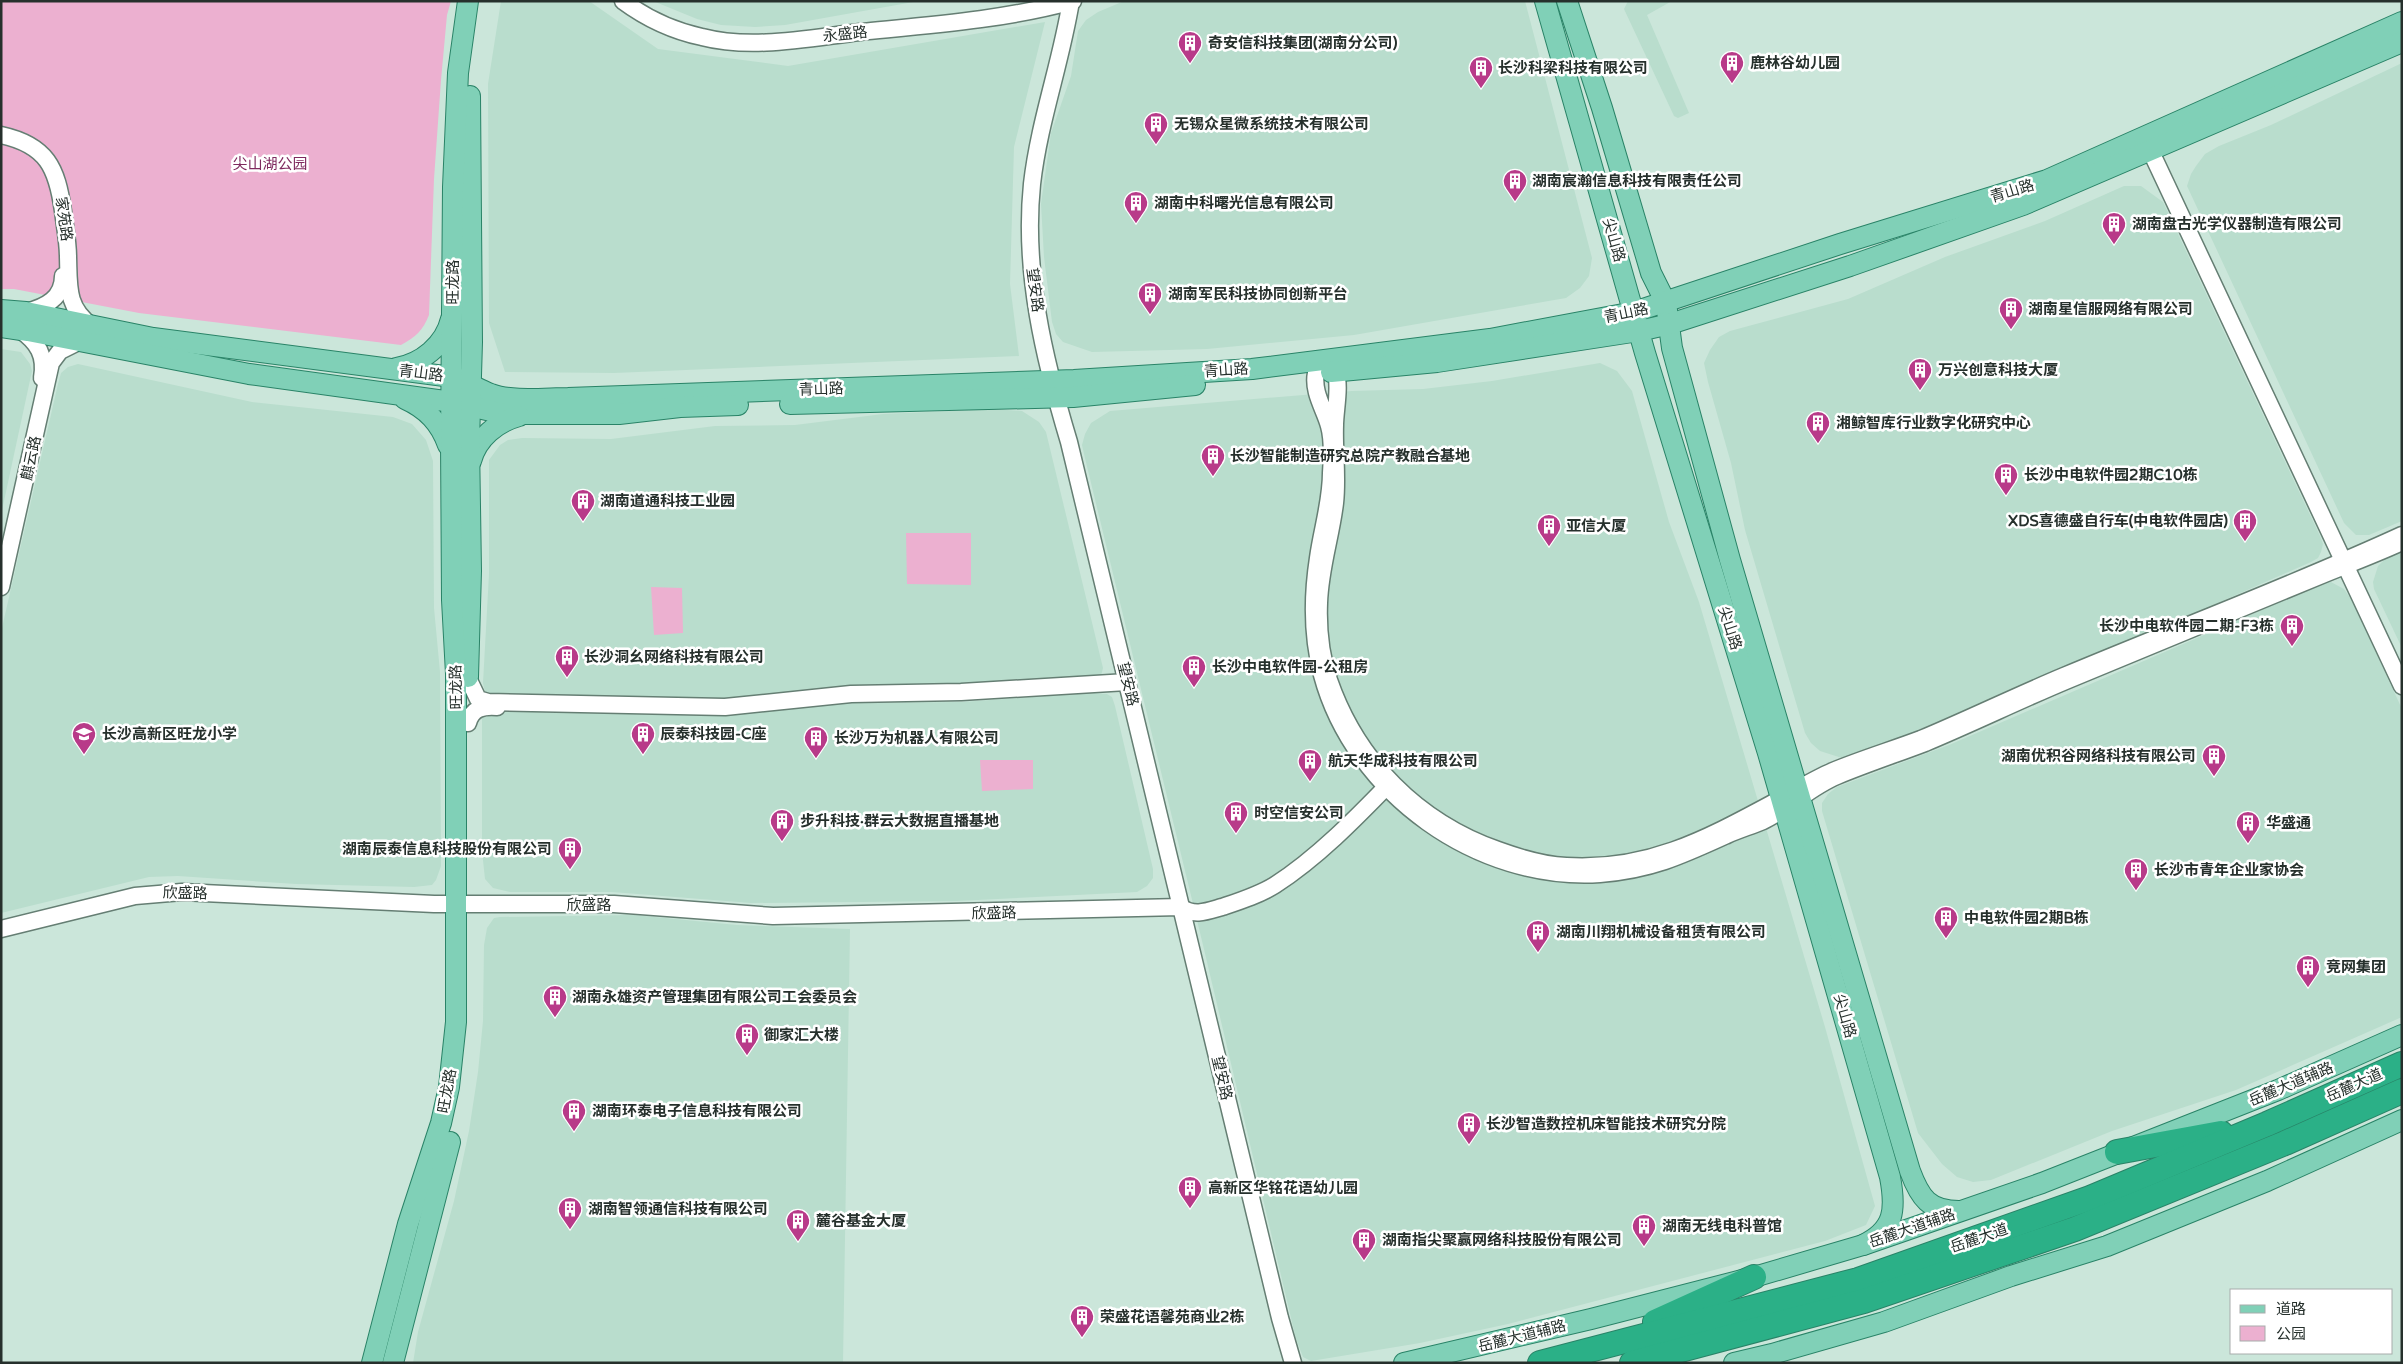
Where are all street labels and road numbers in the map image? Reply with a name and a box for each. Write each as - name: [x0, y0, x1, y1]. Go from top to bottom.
- street label: 永盛路: [822, 23, 868, 45]
- street label: 青山路: [1988, 176, 2036, 206]
- street label: 家苑路: [52, 195, 76, 243]
- street label: 尖山路: [1599, 216, 1629, 264]
- street label: 旺龙路: [444, 259, 462, 305]
- street label: 望安路: [1023, 266, 1047, 314]
- street label: 青山路: [1602, 300, 1650, 326]
- street label: 青山路: [1203, 359, 1249, 381]
- street label: 青山路: [398, 361, 444, 385]
- street label: 青山路: [798, 379, 844, 399]
- street label: 麒云路: [18, 434, 44, 482]
- street label: 尖山路: [1714, 604, 1746, 652]
- street label: 望安路: [1114, 660, 1142, 708]
- street label: 旺龙路: [447, 664, 465, 710]
- street label: 欣盛路: [162, 884, 208, 902]
- street label: 欣盛路: [566, 896, 612, 914]
- street label: 欣盛路: [971, 904, 1017, 922]
- street label: 尖山路: [1830, 992, 1860, 1040]
- street label: 望安路: [1208, 1054, 1236, 1102]
- street label: 岳麓大道辅路: [2246, 1058, 2336, 1110]
- street label: 岳麓大道: [2323, 1065, 2385, 1105]
- street label: 旺龙路: [434, 1067, 460, 1115]
- street label: 岳麓大道辅路: [1867, 1205, 1957, 1251]
- street label: 岳麓大道: [1948, 1220, 2010, 1256]
- street label: 岳麓大道辅路: [1476, 1316, 1568, 1356]

